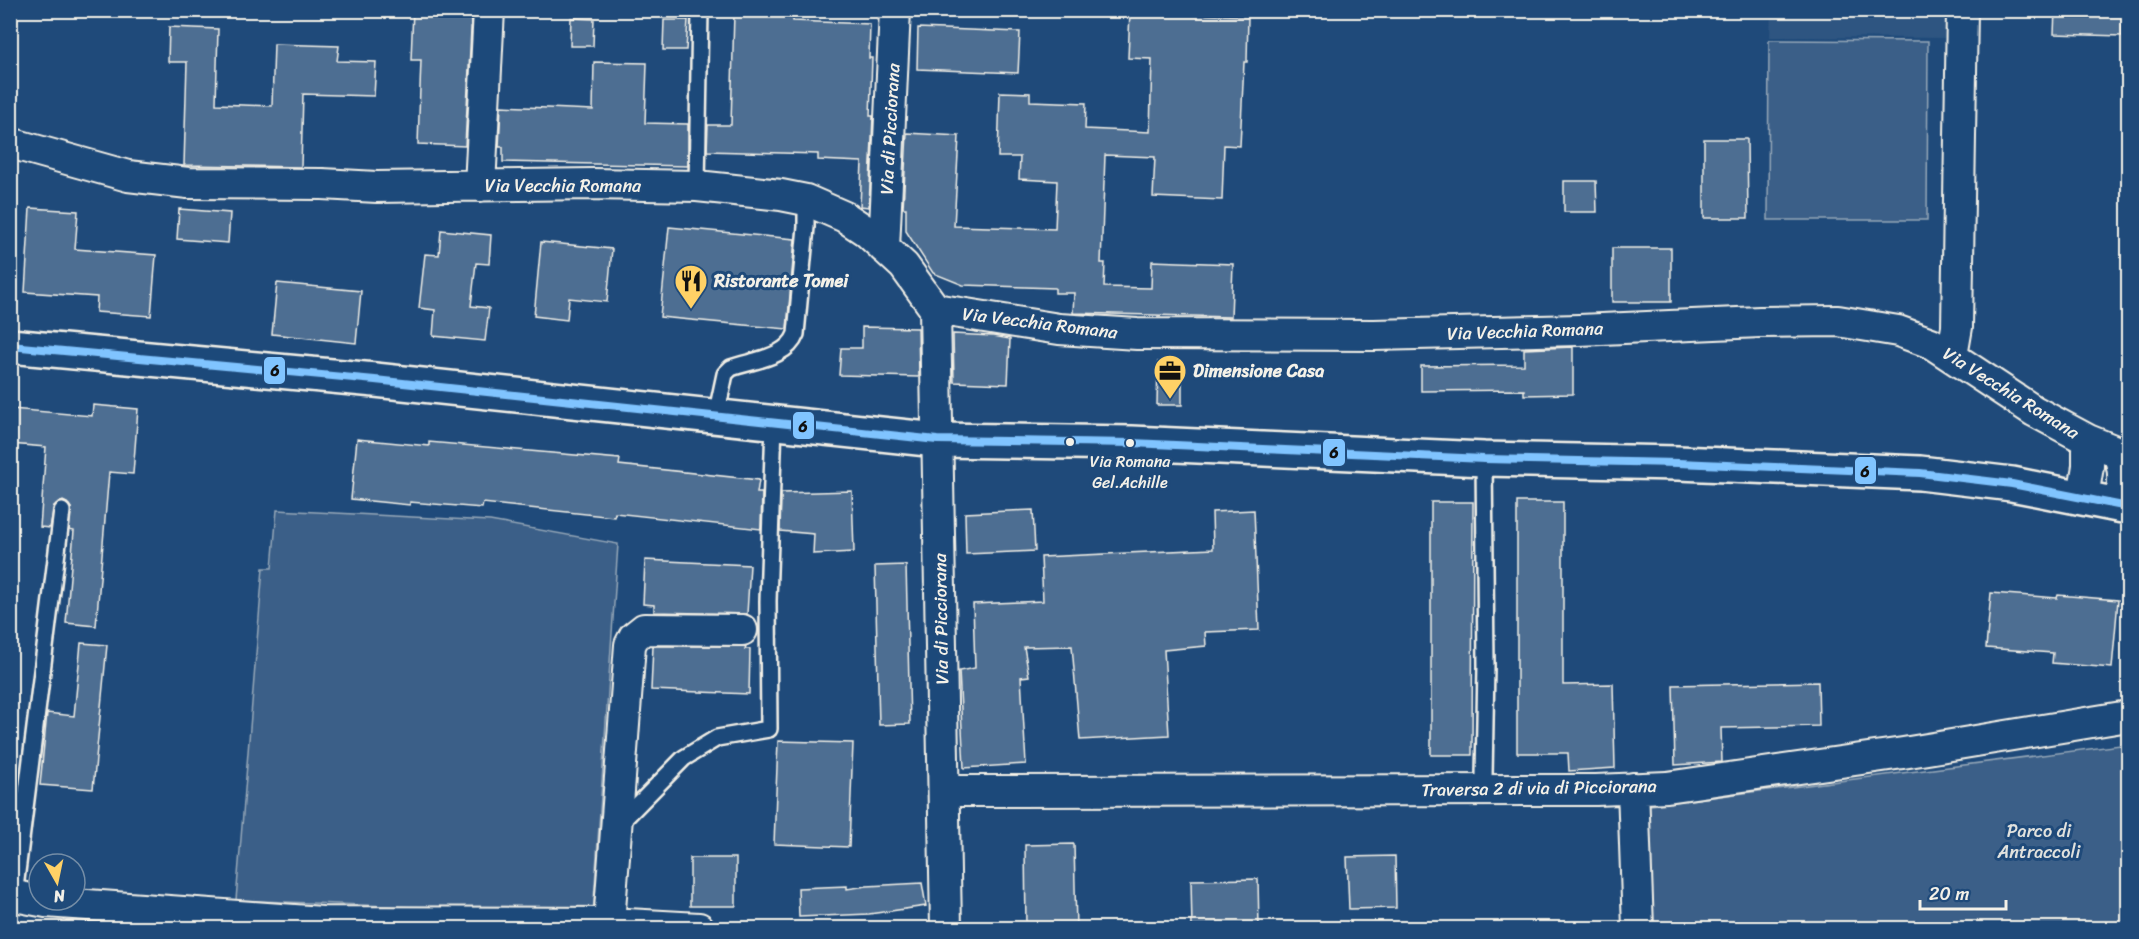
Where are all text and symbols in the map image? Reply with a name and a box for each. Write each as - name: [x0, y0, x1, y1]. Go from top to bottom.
- street label: Via di Picciorana: [871, 62, 909, 195]
- street label: Via Vecchia Romana: [485, 170, 642, 202]
- restaurant icon: Ristorante Tomei: [673, 263, 709, 310]
- place label: Ristorante Tomei: [713, 265, 849, 297]
- street label: Via Vecchia Romana: [960, 298, 1120, 349]
- street label: Via Vecchia Romana: [1446, 312, 1605, 350]
- street label: Via Vecchia Romana: [1936, 338, 2087, 448]
- office icon: Dimensione Casa: [1152, 353, 1188, 400]
- place label: Dimensione Casa: [1193, 355, 1324, 387]
- line badge: 6: [263, 356, 286, 385]
- text: 6: [269, 356, 280, 385]
- line badge: 6: [792, 411, 815, 440]
- text: 6: [797, 412, 808, 441]
- unlabelled marker: [1064, 436, 1076, 448]
- marker: Via Romana Gel.Achille: [1124, 437, 1136, 449]
- line badge: 6: [1322, 438, 1346, 467]
- text: 6: [1328, 438, 1339, 467]
- place label: Via Romana Gel.Achille: [1090, 447, 1171, 497]
- line badge: 6: [1854, 456, 1877, 485]
- text: 6: [1859, 457, 1870, 486]
- street label: Via di Picciorana: [924, 552, 958, 685]
- street label: Traversa 2 di via di Picciorana: [1421, 770, 1657, 806]
- park label: Parco di Antraccoli: [1997, 815, 2082, 868]
- north arrow: [27, 852, 87, 912]
- scale bar: [1920, 873, 2006, 911]
- text: 20 m: [1929, 878, 1969, 910]
- text: N: [51, 881, 68, 912]

